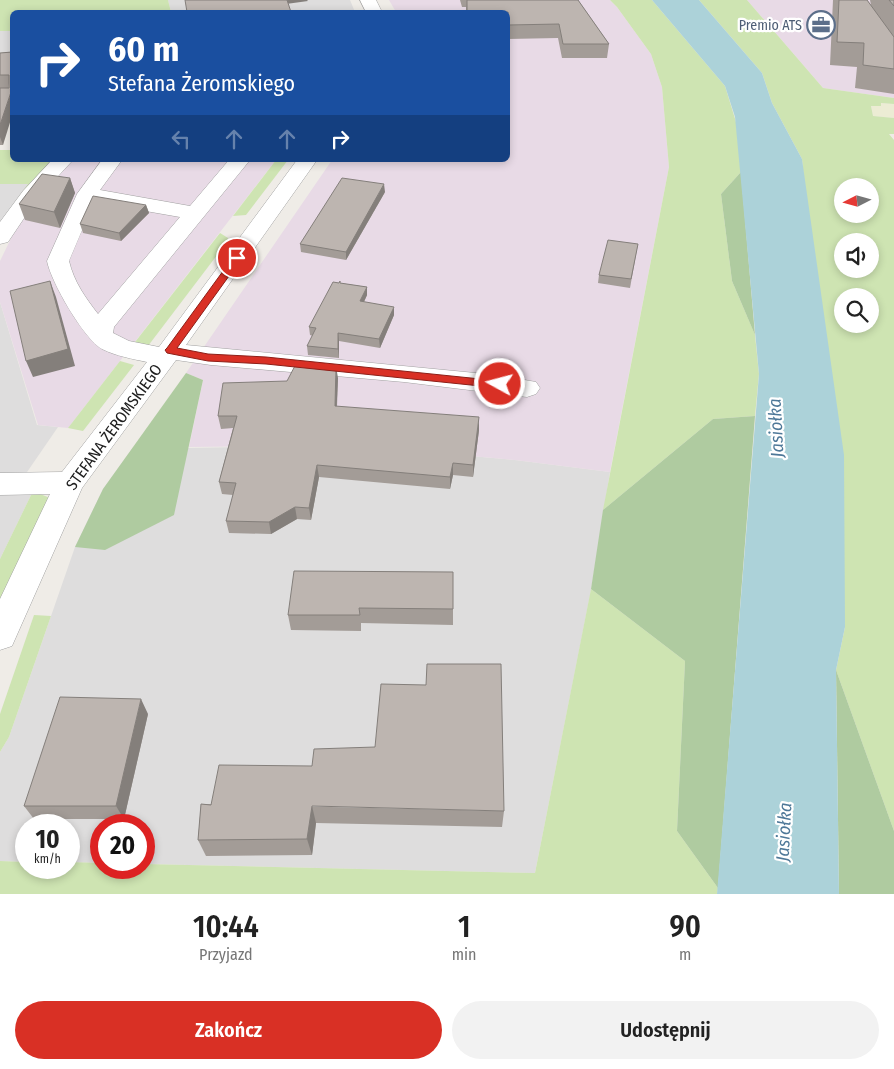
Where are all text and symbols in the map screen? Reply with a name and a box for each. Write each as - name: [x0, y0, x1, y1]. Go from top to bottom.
- office icon: Premio ATS: [806, 10, 836, 40]
- place label: Premio ATS: [739, 17, 802, 34]
- text: 60 m: [108, 28, 179, 70]
- icon: right: [25, 30, 90, 95]
- text: Stefana Żeromskiego: [108, 70, 295, 97]
- icon: left: [167, 125, 195, 153]
- icon: ahead: [220, 125, 248, 153]
- icon: ahead: [273, 125, 301, 153]
- icon: right: [326, 125, 354, 153]
- north arrow: [834, 178, 879, 222]
- map controls: [834, 178, 879, 333]
- button: sound: [834, 233, 879, 278]
- pin: [216, 237, 258, 279]
- icon: arrive: [223, 244, 251, 272]
- button: search: [834, 288, 879, 333]
- position arrow: [473, 357, 525, 409]
- street label: STEFANA ŻEROMSKIEGO: [62, 360, 166, 494]
- water label: Jasiołka: [763, 398, 789, 459]
- water label: Jasiołka: [771, 802, 797, 863]
- speed limit sign: 20: [90, 814, 155, 879]
- text: 10: [35, 825, 60, 855]
- text: km/h: [34, 852, 61, 866]
- text: 10:44: [193, 909, 259, 945]
- text: 1: [458, 909, 470, 945]
- text: 90: [670, 909, 701, 945]
- text: Przyjazd: [199, 945, 253, 964]
- text: min: [452, 945, 477, 964]
- text: m: [679, 945, 691, 964]
- button: Zakończ: [15, 1001, 442, 1059]
- button: Udostępnij: [452, 1001, 879, 1059]

